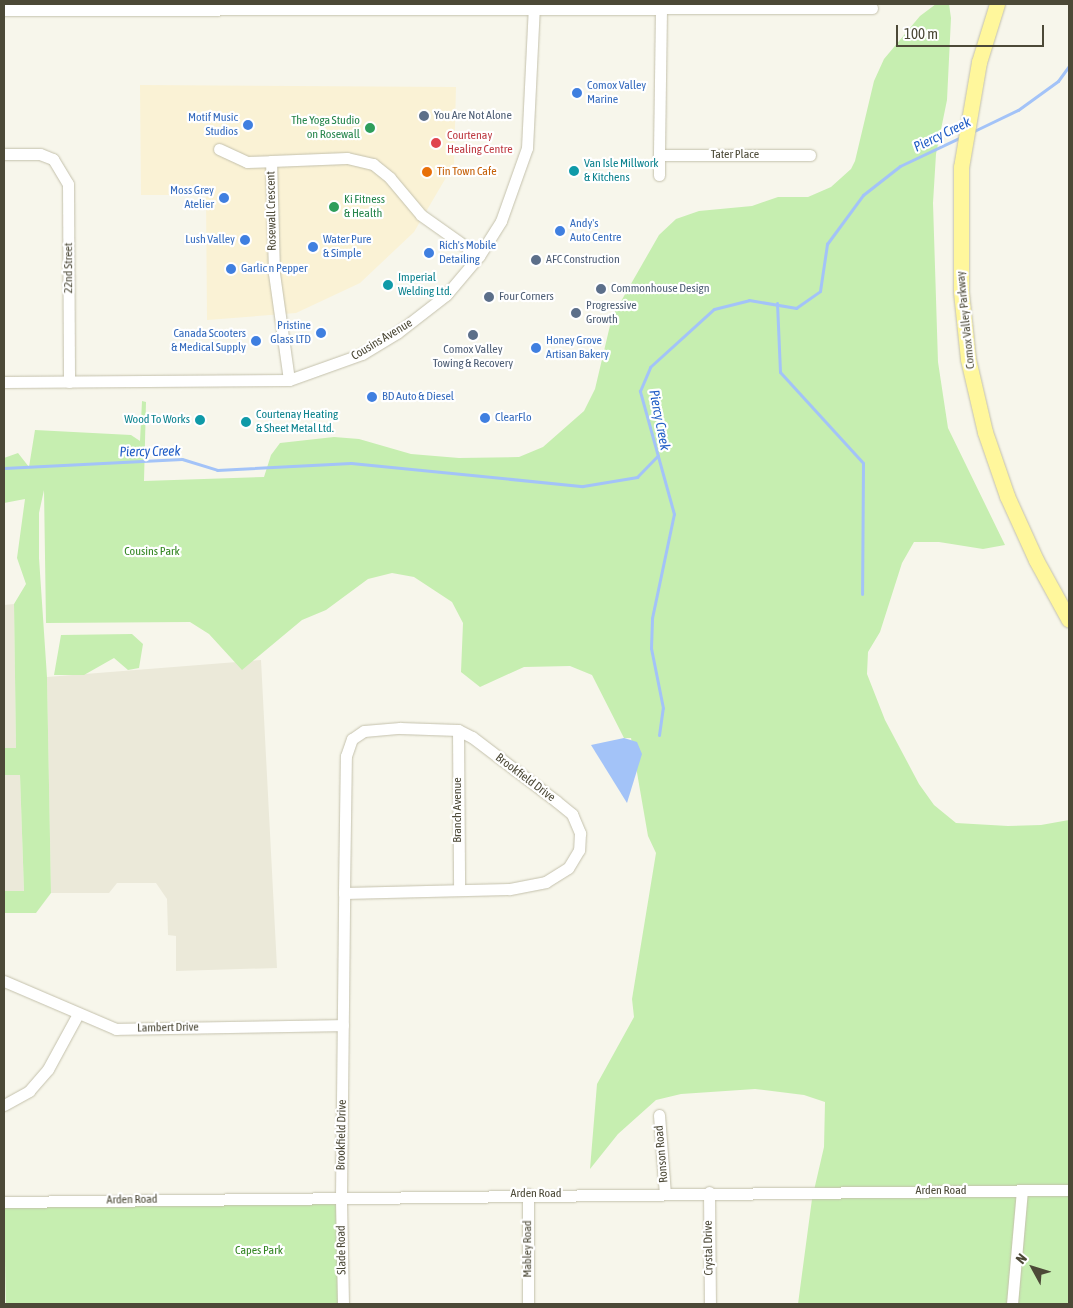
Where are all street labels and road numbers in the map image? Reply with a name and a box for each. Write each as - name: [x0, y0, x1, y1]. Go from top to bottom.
- street label: Tater Place: [711, 148, 759, 162]
- street label: Rosewall Crescent: [264, 171, 280, 251]
- street label: 22nd Street: [62, 243, 76, 293]
- street label: Comox Valley Parkway: [954, 270, 978, 370]
- street label: Cousins Avenue: [349, 316, 415, 364]
- street label: Brookfield Drive: [492, 751, 558, 805]
- street label: Branch Avenue: [451, 777, 465, 843]
- street label: Lambert Drive: [137, 1020, 199, 1036]
- street label: Brookfield Drive: [334, 1099, 350, 1171]
- street label: Ronson Road: [652, 1125, 672, 1183]
- street label: Arden Road: [916, 1184, 966, 1198]
- street label: Arden Road: [511, 1187, 561, 1201]
- street label: Arden Road: [106, 1192, 158, 1208]
- street label: Mabley Road: [521, 1220, 535, 1278]
- street label: Crystal Drive: [701, 1220, 717, 1276]
- street label: Slade Road: [334, 1225, 350, 1275]

